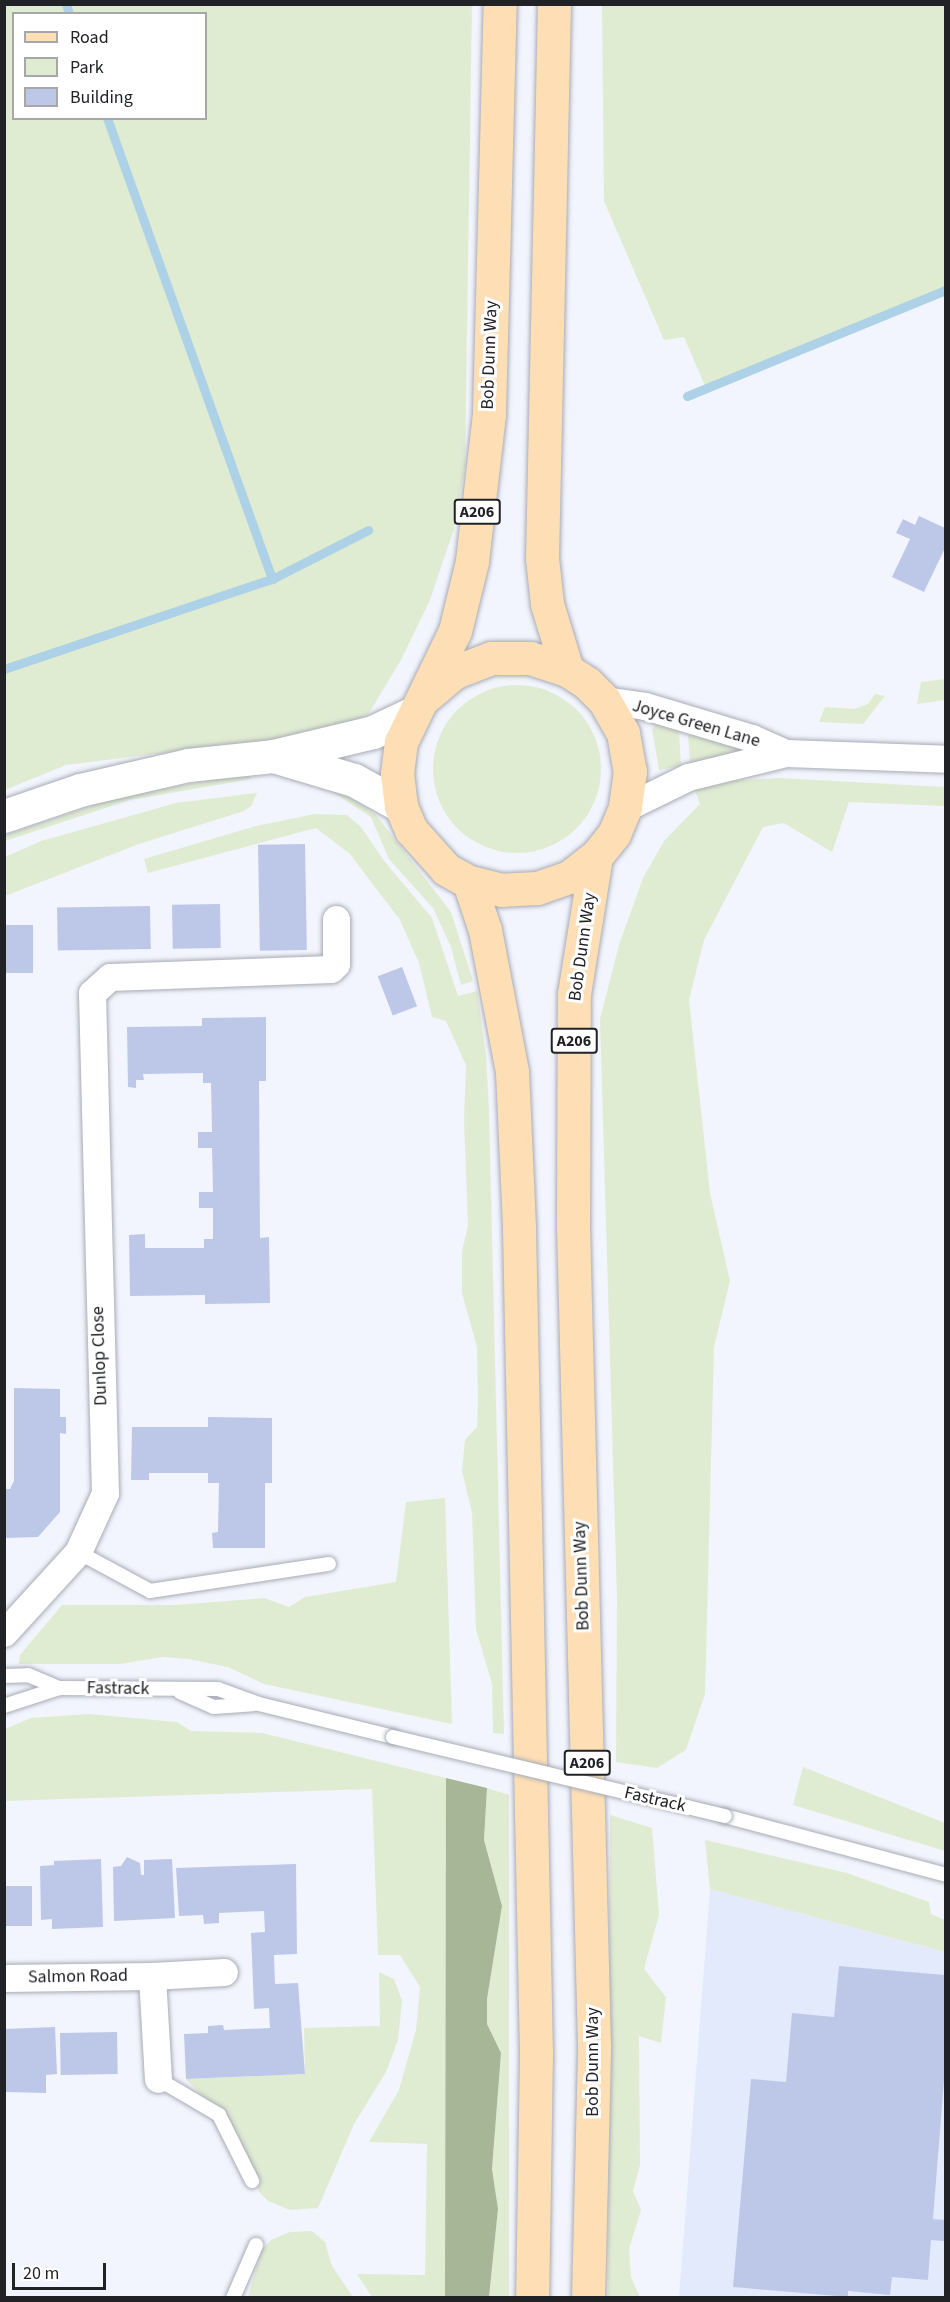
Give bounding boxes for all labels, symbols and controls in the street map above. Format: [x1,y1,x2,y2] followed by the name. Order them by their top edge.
[12,12,207,120] legend
[70,25,109,50] text: Road
[70,55,104,80] text: Park
[70,85,133,110] text: Building
[477,300,503,410] street label: Bob Dunn Way
[453,499,501,525] road number: A206
[630,695,762,753] street label: Joyce Green Lane
[565,891,601,1003] street label: Bob Dunn Way
[550,1028,598,1054] road number: A206
[87,1306,113,1406] street label: Dunlop Close
[569,1521,595,1631] street label: Bob Dunn Way
[86,1678,150,1700] street label: Fastrack
[563,1750,611,1776] road number: A206
[622,1782,688,1818] street label: Fastrack
[28,1965,128,1989] street label: Salmon Road
[582,2007,604,2117] street label: Bob Dunn Way
[15,2251,110,2289] scale bar
[23,2261,59,2286] text: 20 m

